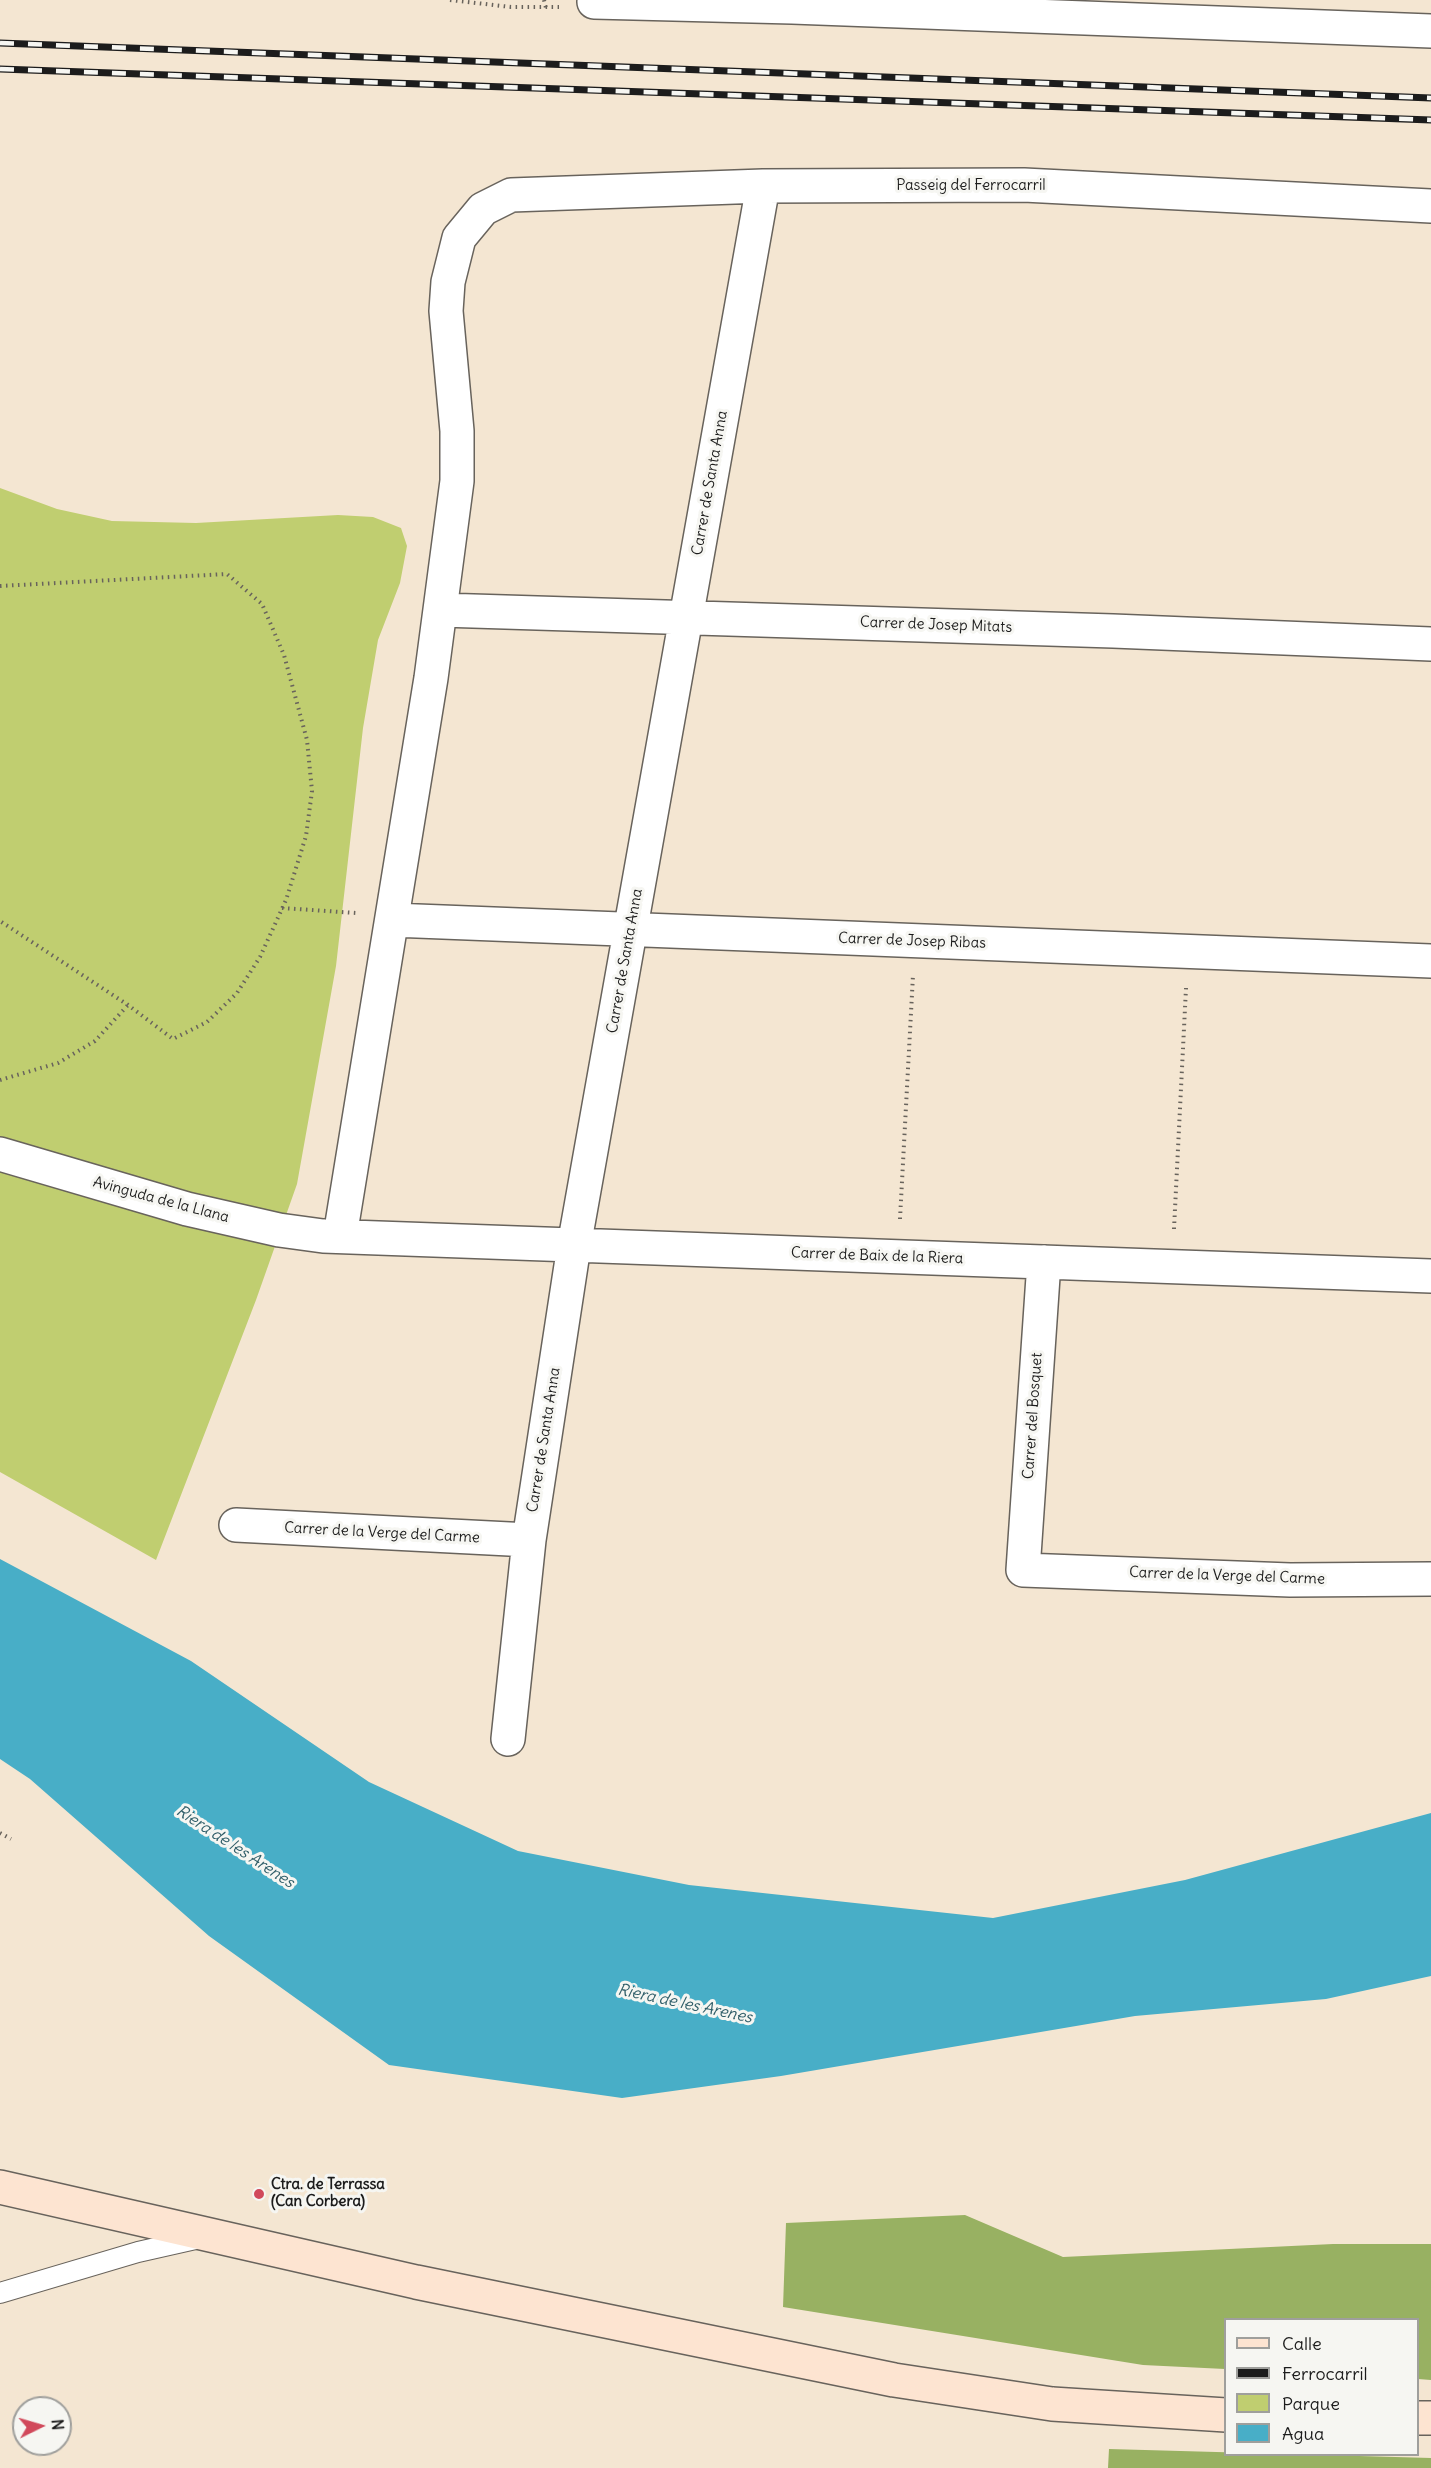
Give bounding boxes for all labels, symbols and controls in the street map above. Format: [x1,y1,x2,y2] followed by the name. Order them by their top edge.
[896,177,1046,195] street label: Passeig del Ferrocarril
[688,409,732,557] street label: Carrer de Santa Anna
[860,613,1012,637] street label: Carrer de Josep Mitats
[603,887,647,1035] street label: Carrer de Santa Anna
[838,929,986,953] street label: Carrer de Josep Ribas
[91,1173,231,1227] street label: Avinguda de la Llana
[791,1244,963,1268] street label: Carrer de Baix de la Riera
[1020,1352,1046,1480] street label: Carrer del Bosquet
[524,1366,564,1514] street label: Carrer de Santa Anna
[284,1519,480,1547] street label: Carrer de la Verge del Carme
[1129,1564,1325,1588] street label: Carrer de la Verge del Carme
[172,1802,298,1892] water label: Riera de les Arenes
[616,1980,754,2028] water label: Riera de les Arenes
[271,2176,385,2211] place label: Ctra. de Terrassa (Can Corbera)
[252,2187,266,2201] marker: Ctra. de Terrassa (Can Corbera)
[1224,2318,1419,2456] legend
[1282,2332,1322,2355] text: Calle
[1282,2362,1368,2385] text: Ferrocarril
[1282,2392,1340,2415] text: Parque
[12,2396,72,2456] north arrow
[47,2418,68,2431] text: N
[1282,2422,1324,2445] text: Agua

